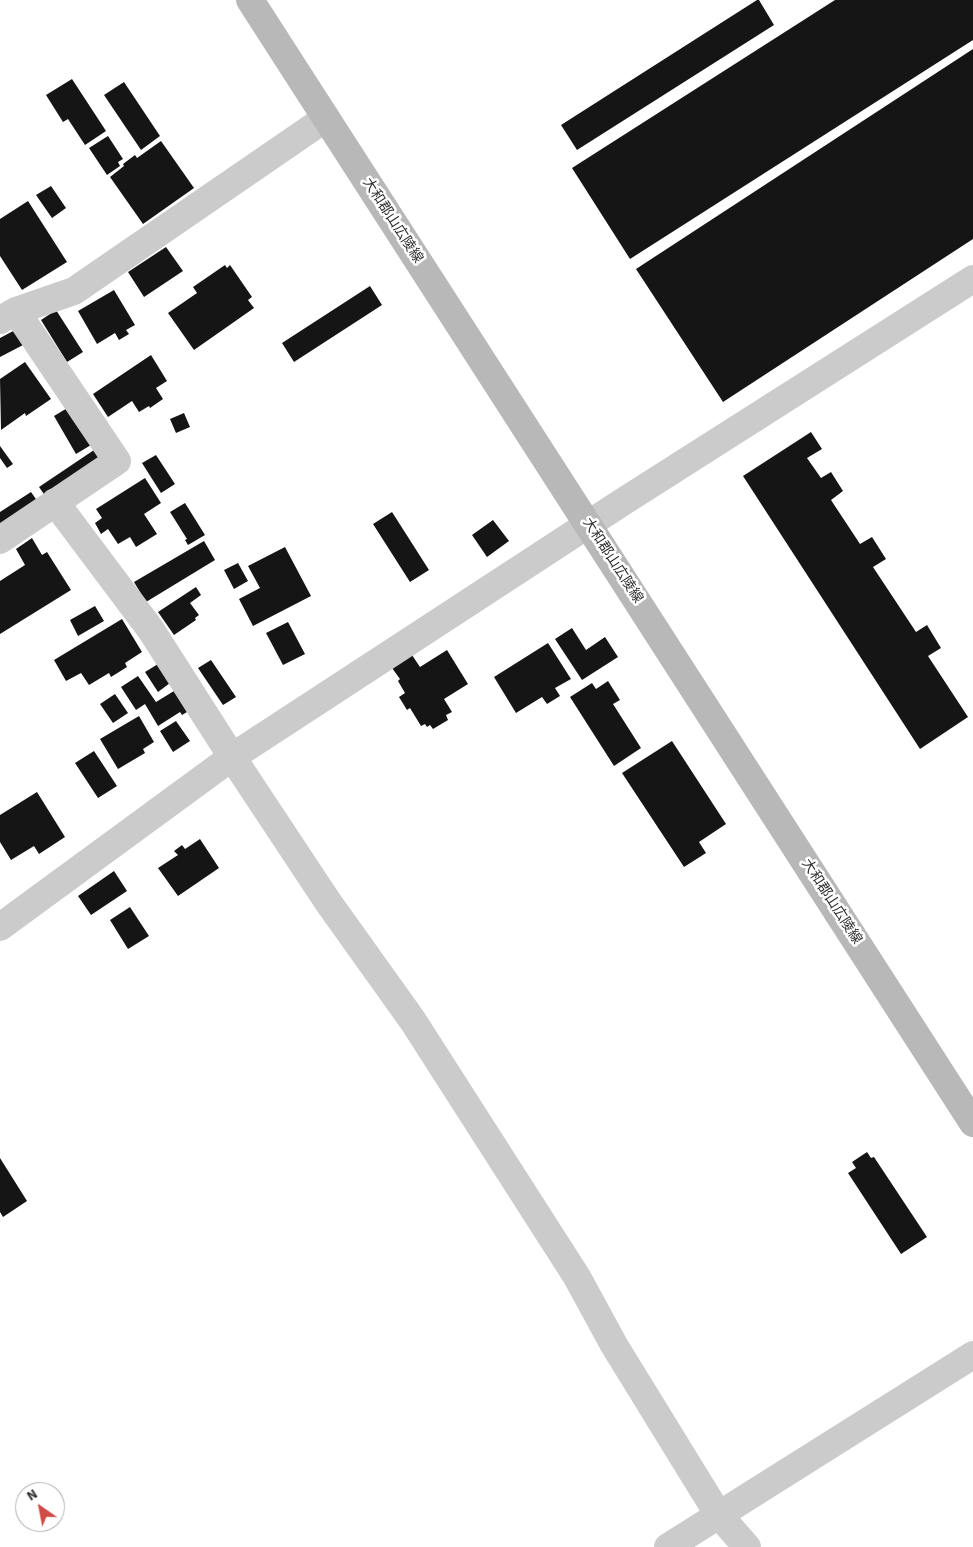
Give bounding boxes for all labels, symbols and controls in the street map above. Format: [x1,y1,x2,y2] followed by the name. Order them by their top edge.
[358,175,426,267] street label: 大和郡山広陵線
[578,515,646,607] street label: 大和郡山広陵線
[797,856,865,948] street label: 大和郡山広陵線
[15,1482,65,1532] north arrow
[23,1484,42,1506] text: N

